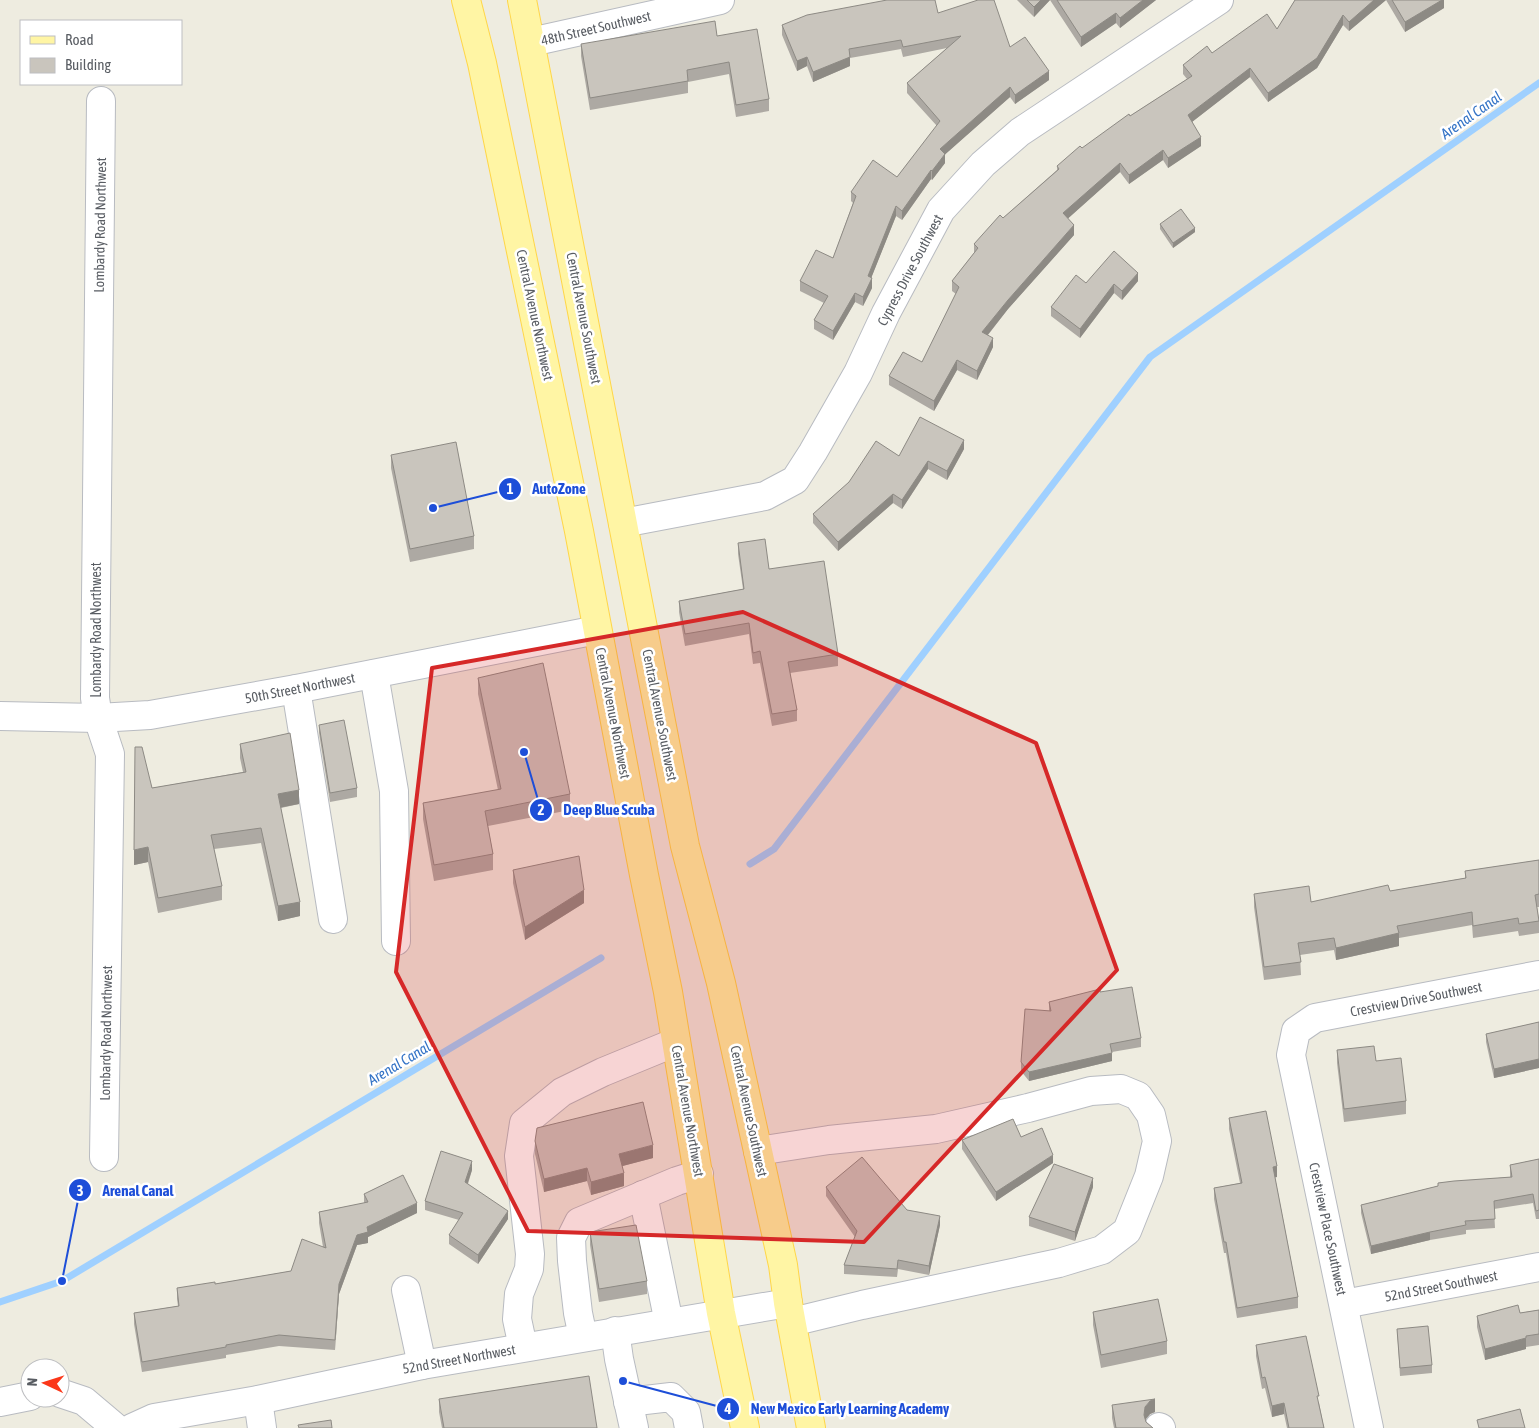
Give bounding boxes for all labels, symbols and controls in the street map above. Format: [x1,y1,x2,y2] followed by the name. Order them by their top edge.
[540,8,652,48] street label: 48th Street Southwest
[20,20,182,85] legend
[65,31,94,48] text: Road
[65,56,111,73] text: Building
[1436,88,1505,143] water label: Arenal Canal
[91,157,109,293] street label: Lombardy Road Northwest
[874,212,946,328] street label: Cypress Drive Southwest
[513,248,557,382] street label: Central Avenue Northwest
[563,251,605,385] street label: Central Avenue Southwest
[498,474,596,504] callout: AutoZone
[506,480,514,497] text: 1
[531,480,586,497] text: AutoZone
[88,562,104,698] street label: Lombardy Road Northwest
[592,646,634,780] street label: Central Avenue Northwest
[639,648,681,782] street label: Central Avenue Southwest
[244,669,356,707] street label: 50th Street Northwest
[528,795,665,825] callout: Deep Blue Scuba
[537,801,545,818] text: 2
[563,801,655,818] text: Deep Blue Scuba
[97,965,115,1101] street label: Lombardy Road Northwest
[1349,978,1483,1020] street label: Crestview Drive Southwest
[364,1038,434,1089] water label: Arenal Canal
[669,1044,707,1178] street label: Central Avenue Northwest
[727,1044,771,1178] street label: Central Avenue Southwest
[1306,1161,1350,1297] street label: Crestview Place Southwest
[67,1175,183,1205] callout: Arenal Canal
[76,1182,84,1199] text: 3
[102,1182,174,1199] text: Arenal Canal
[1383,1267,1499,1305] street label: 52nd Street Southwest
[401,1341,517,1377] street label: 52nd Street Northwest
[20,1358,70,1408] north arrow
[24,1377,40,1387] text: N
[715,1394,959,1424] callout: New Mexico Early Learning Academy
[723,1400,732,1417] text: 4
[751,1400,950,1417] text: New Mexico Early Learning Academy

